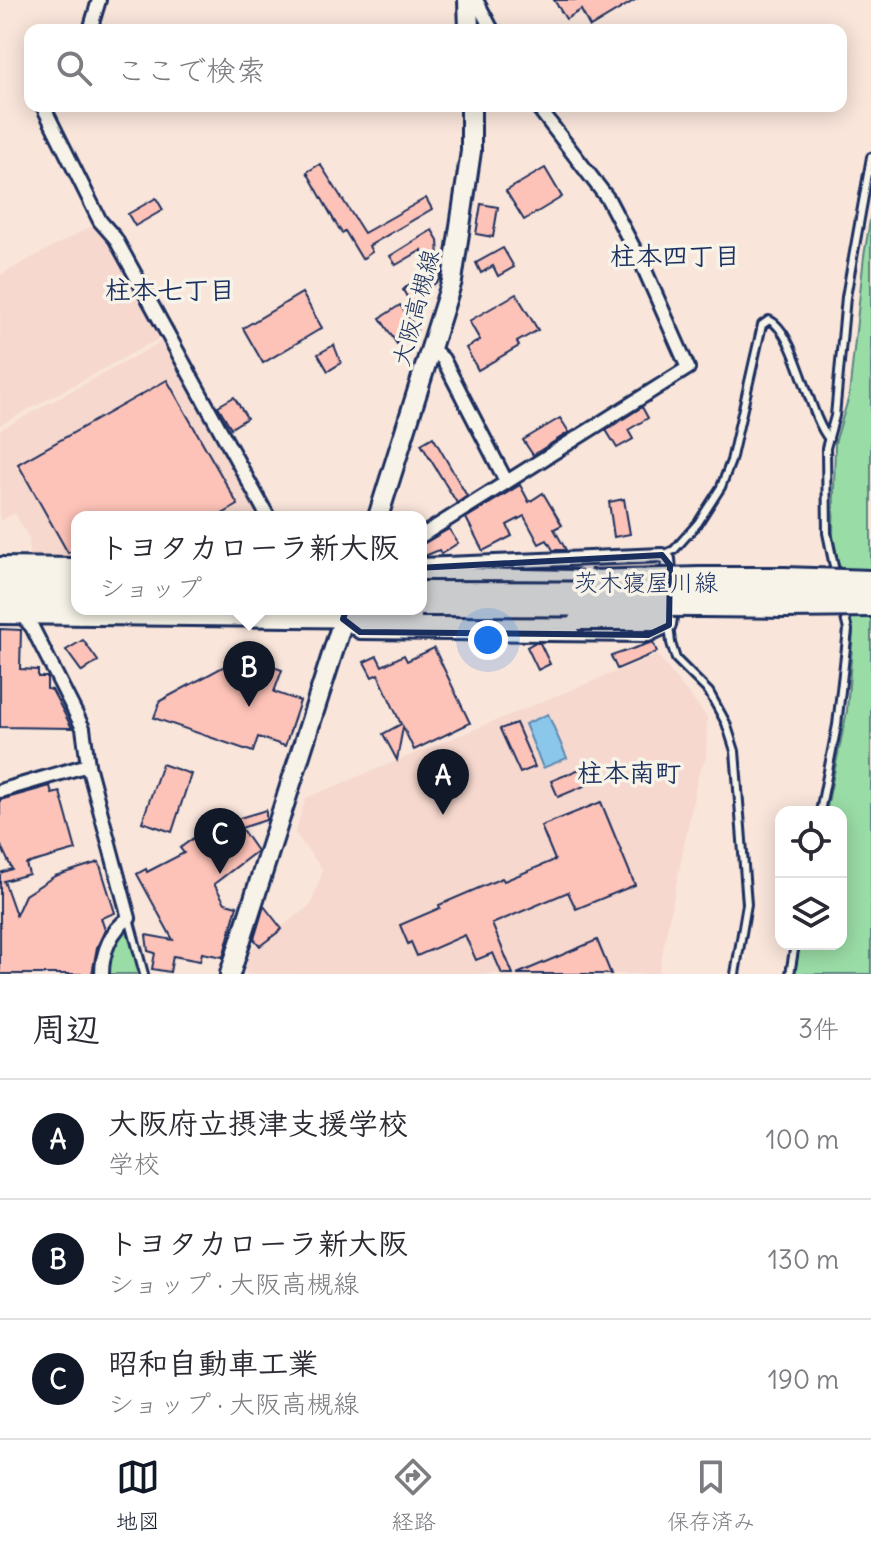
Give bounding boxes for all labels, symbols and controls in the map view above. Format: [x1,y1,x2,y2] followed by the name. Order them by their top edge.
[24,24,847,112] search box
[52,46,96,90] icon: search
[116,51,266,89] text: ここで検索
[610,239,740,272] district label: 柱本四丁目
[385,246,445,370] street label: 大阪高槻線
[105,273,235,306] district label: 柱本七丁目
[71,511,427,615] popup
[99,528,399,566] text: トヨタカローラ新大阪
[574,567,718,597] street label: 茨木寝屋川線
[99,571,202,604] text: ショップ
[468,620,508,660] your location
[223,641,275,707] pin: B
[417,749,469,815] pin: A
[577,756,681,789] district label: 柱本南町
[775,806,847,950] map controls
[775,806,847,878] button: locate
[194,808,246,874] pin: C
[775,878,847,950] button: layers
[32,1007,100,1050] text: 周辺
[798,1012,839,1045] text: 3件
[108,1104,408,1142] text: 大阪府立摂津支援学校
[50,1123,66,1156] text: A
[765,1123,839,1156] text: 100 m
[108,1147,160,1180] text: 学校
[108,1224,408,1262] text: トヨタカローラ新大阪
[49,1243,67,1276] text: B
[768,1243,839,1276] text: 130 m
[108,1267,359,1300] text: ショップ · 大阪高槻線
[108,1344,318,1382] text: 昭和自動車工業
[49,1363,67,1396] text: C
[768,1363,839,1396] text: 190 m
[108,1387,359,1420] text: ショップ · 大阪高槻線
[116,1455,160,1535] tab: 地図
[391,1455,435,1535] tab: 経路
[667,1455,755,1535] tab: 保存済み

